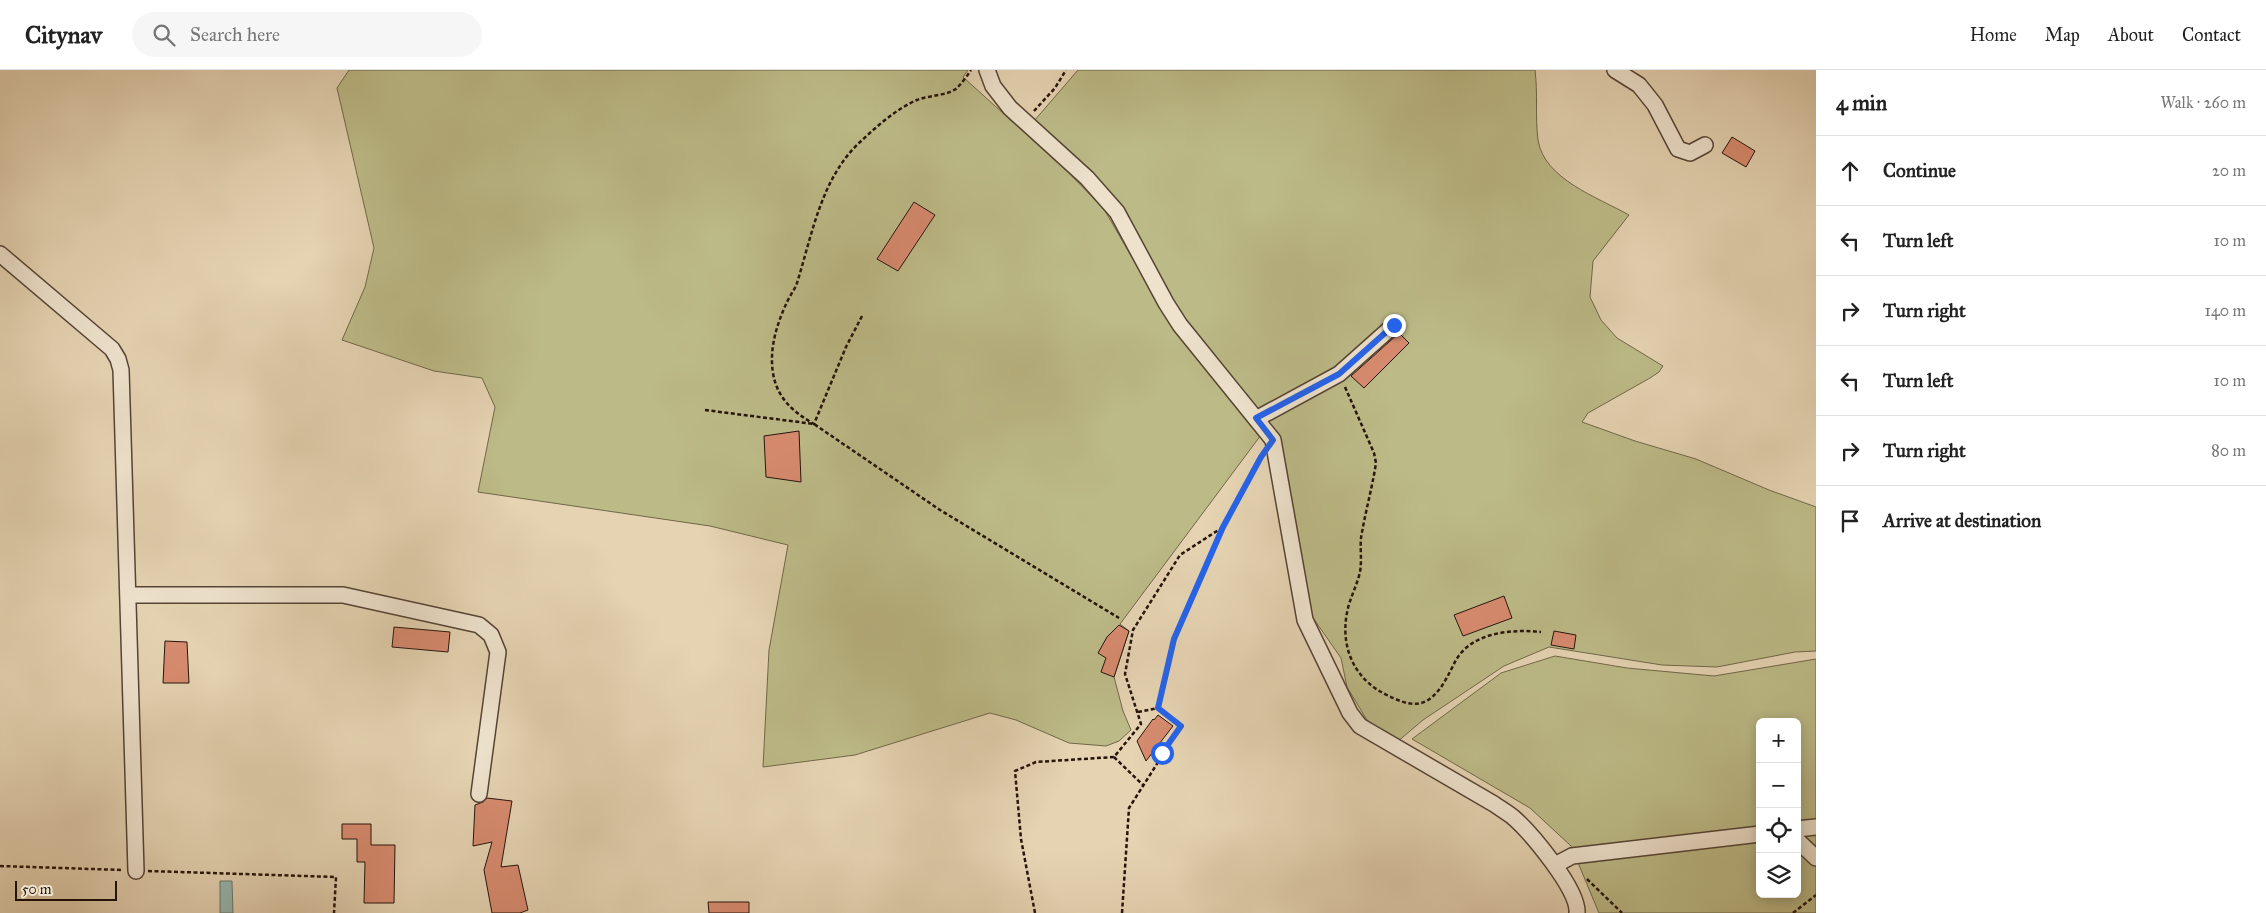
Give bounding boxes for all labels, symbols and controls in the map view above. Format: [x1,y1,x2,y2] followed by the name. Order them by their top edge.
[132,12,482,57] search box
[25,20,102,50] text: Citynav
[150,21,178,49] icon: search
[190,23,280,46] text: Search here
[1970,24,2017,46] text: Home
[2045,24,2080,46] text: Map
[2108,24,2154,46] text: About
[2182,24,2241,46] text: Contact
[1836,90,1887,116] text: 4 min
[2160,93,2246,112] text: Walk · 260 m
[1836,157,1864,185] icon: ahead
[1883,159,1956,182] text: Continue
[2212,161,2246,180] text: 20 m
[1836,227,1864,255] icon: left
[1883,229,1953,252] text: Turn left
[2214,231,2246,250] text: 10 m
[1836,297,1864,325] icon: right
[1883,299,1966,322] text: Turn right
[2205,301,2246,320] text: 140 m
[1383,314,1406,337] route end
[1836,367,1864,395] icon: left
[1883,369,1953,392] text: Turn left
[2214,371,2246,390] text: 10 m
[1836,437,1864,465] icon: right
[1883,439,1966,462] text: Turn right
[2211,441,2246,460] text: 80 m
[1836,507,1864,535] icon: arrive
[1883,509,2041,532] text: Arrive at destination
[1756,718,1801,898] map controls
[1756,718,1801,763] button: +
[1151,742,1174,765] route start
[1756,763,1801,808] button: −
[1756,808,1801,853] button: locate
[1756,853,1801,898] button: layers
[15,878,118,901] scale bar
[22,881,51,898] text: 50 m

